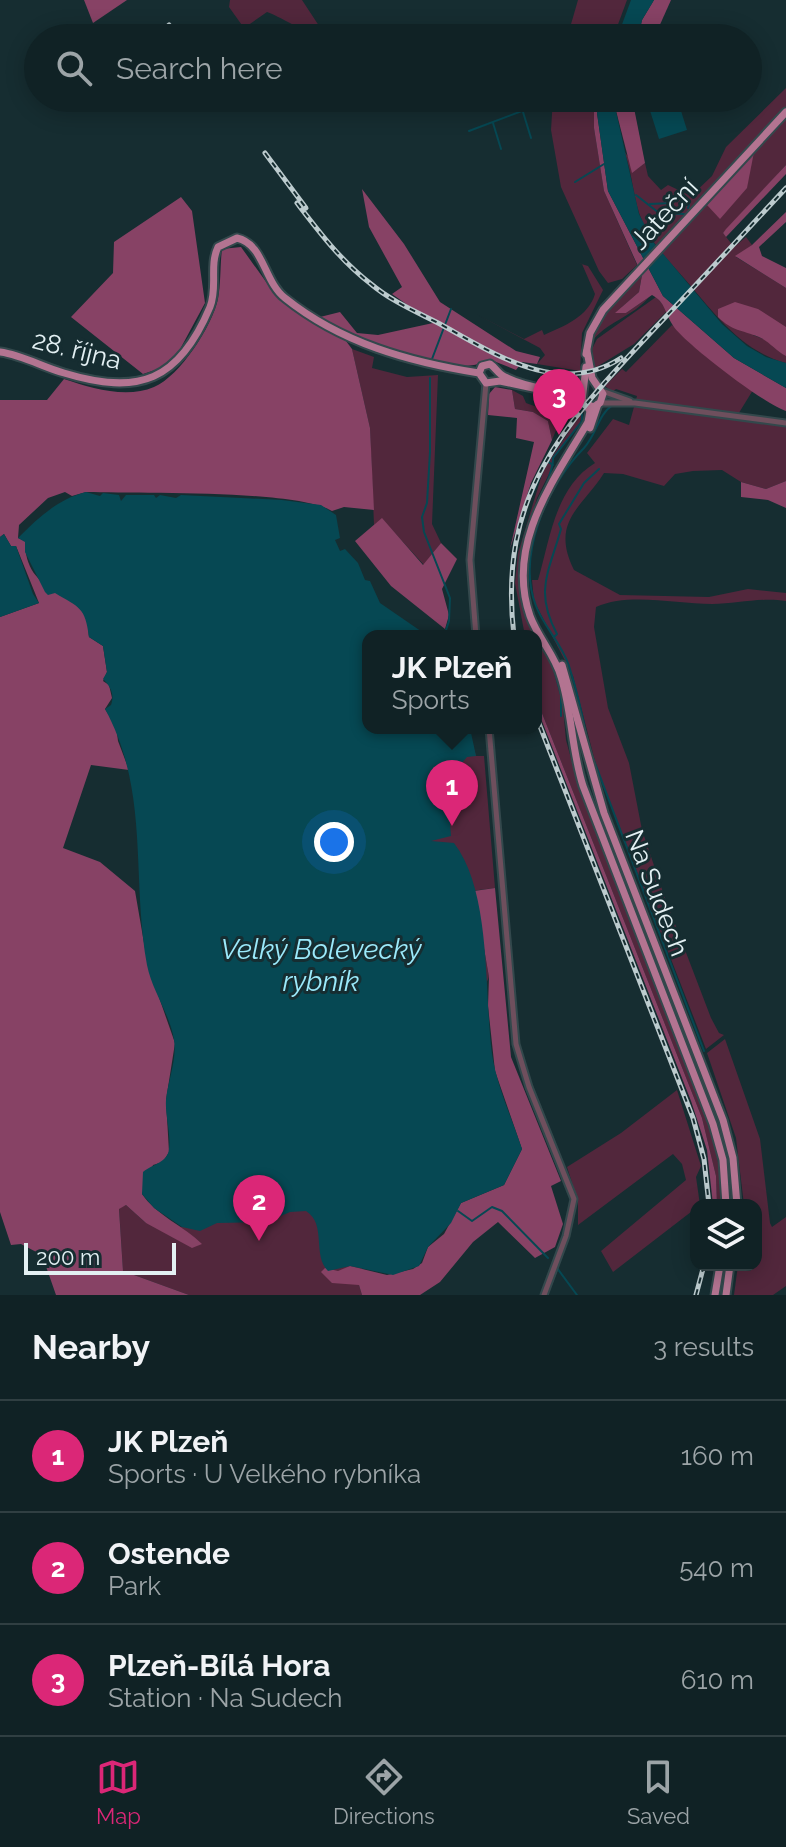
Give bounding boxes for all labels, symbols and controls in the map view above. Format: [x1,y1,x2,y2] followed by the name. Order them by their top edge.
[24,24,762,112] search box
[52,46,96,90] icon: search
[116,51,283,86] text: Search here
[624,172,704,255] street label: Jateční
[29,325,125,375] street label: 28. října
[533,369,585,435] pin: 3
[362,630,542,734] popup
[392,650,512,685] text: JK Plzeň
[392,685,469,715] text: Sports
[426,760,478,826] pin: 1
[314,822,354,862] your location
[619,826,695,960] street label: Na Sudech
[220,933,423,998] water label: Velký Bolevecký rybník
[233,1175,285,1241] pin: 2
[690,1199,762,1271] map controls
[690,1199,762,1271] button: layers
[24,1239,176,1275] scale bar
[36,1244,100,1270] text: 200 m
[32,1327,150,1367] text: Nearby
[653,1332,754,1362] text: 3 results
[108,1424,228,1459] text: JK Plzeň
[52,1441,64,1471] text: 1
[681,1441,754,1471] text: 160 m
[108,1459,421,1489] text: Sports · U Velkého rybníka
[108,1536,230,1571] text: Ostende
[51,1553,65,1583] text: 2
[679,1553,754,1583] text: 540 m
[108,1571,161,1601] text: Park
[108,1648,330,1683] text: Plzeň-Bílá Hora
[51,1665,65,1695] text: 3
[681,1665,754,1695] text: 610 m
[108,1683,342,1713] text: Station · Na Sudech
[96,1755,141,1829] tab: Map
[333,1755,435,1829] tab: Directions
[627,1755,690,1829] tab: Saved

